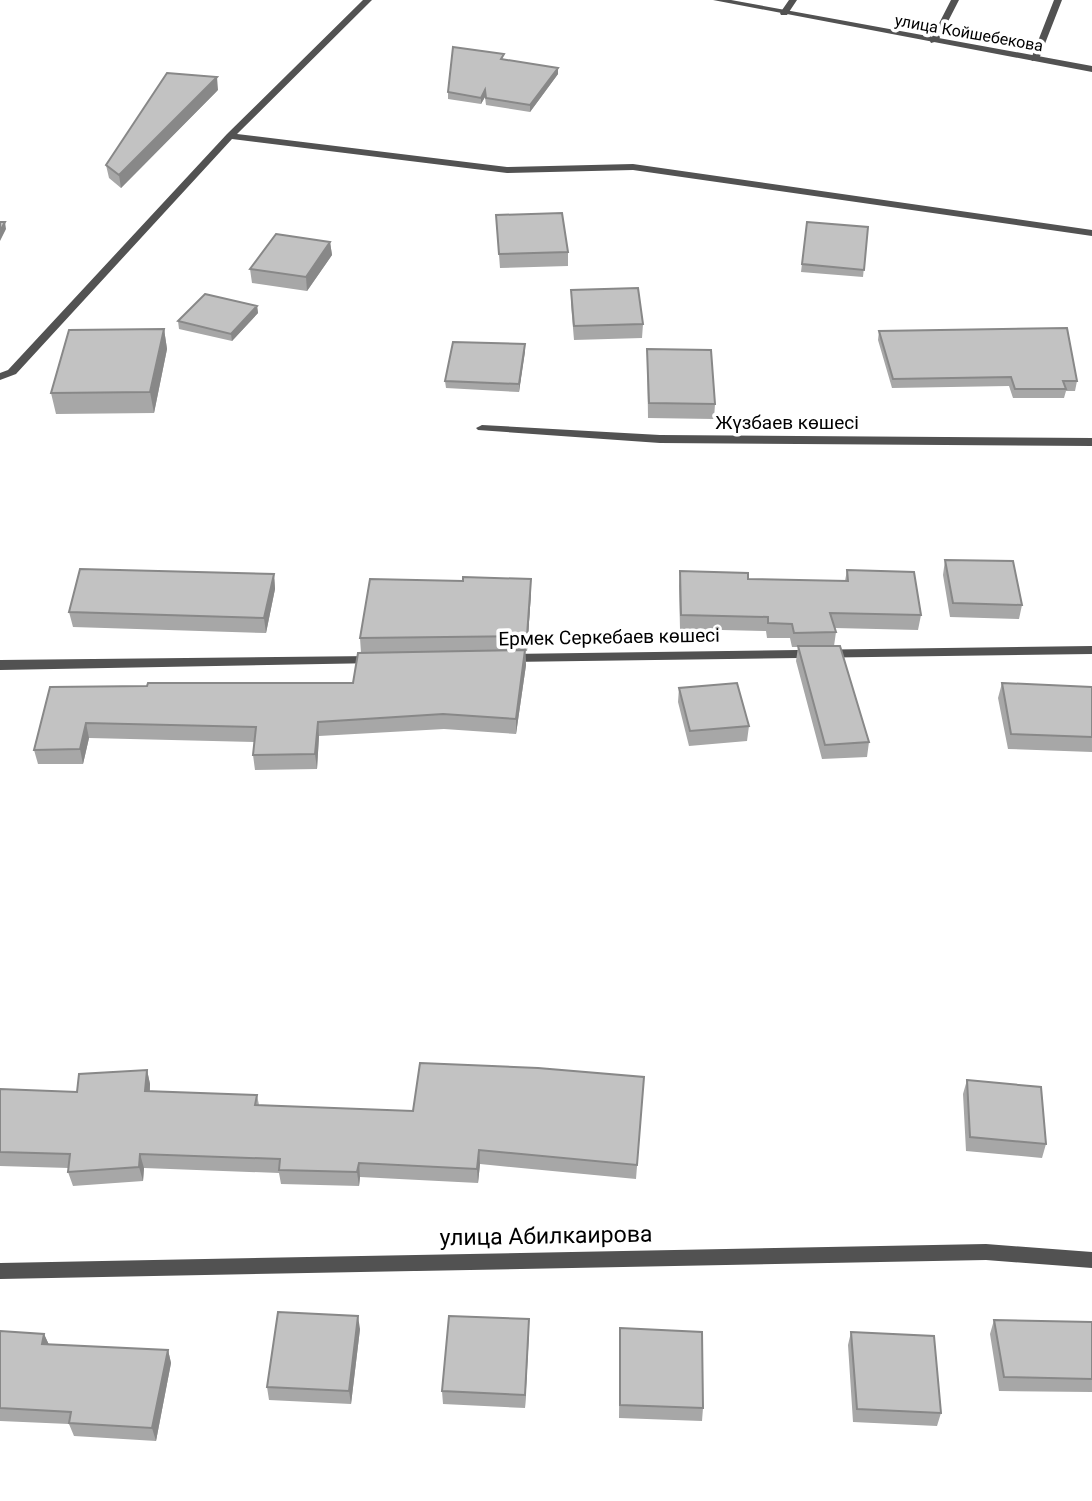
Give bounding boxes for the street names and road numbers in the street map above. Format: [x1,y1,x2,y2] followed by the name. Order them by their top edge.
[893,11,1045,55] street label: улица Койшебекова
[715,411,859,434] street label: Жүзбаев көшесі
[498,624,720,650] street label: Ермек Серкебаев көшесі
[439,1221,653,1251] street label: улица Абилкаирова

